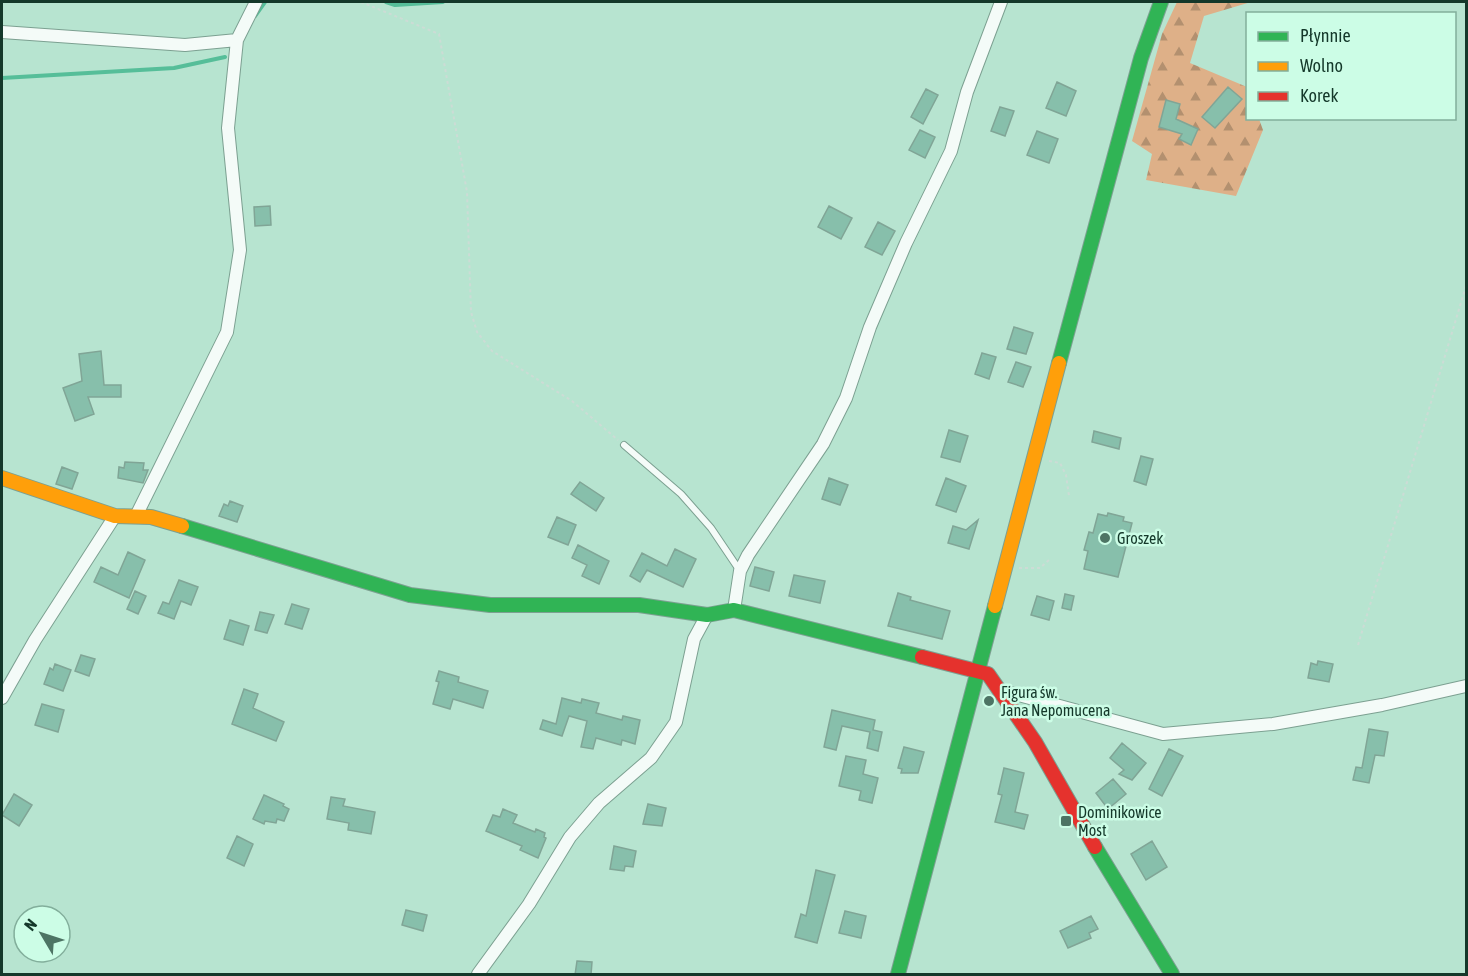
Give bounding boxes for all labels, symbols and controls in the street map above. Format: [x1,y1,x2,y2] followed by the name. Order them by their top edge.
[1246,12,1456,120] legend
[1300,25,1351,46] text: Płynnie
[1300,55,1343,76] text: Wolno
[1300,85,1338,106] text: Korek
[1117,529,1163,547] place label: Groszek
[1098,531,1112,545] marker: Groszek
[1001,683,1110,720] place label: Figura św. Jana Nepomucena
[982,694,996,708] marker: Figura św. Jana Nepomucena
[1078,803,1162,839] place label: Dominikowice Most
[1059,814,1073,828] marker: Dominikowice Most
[12,904,72,964] north arrow
[20,915,40,934] text: N

